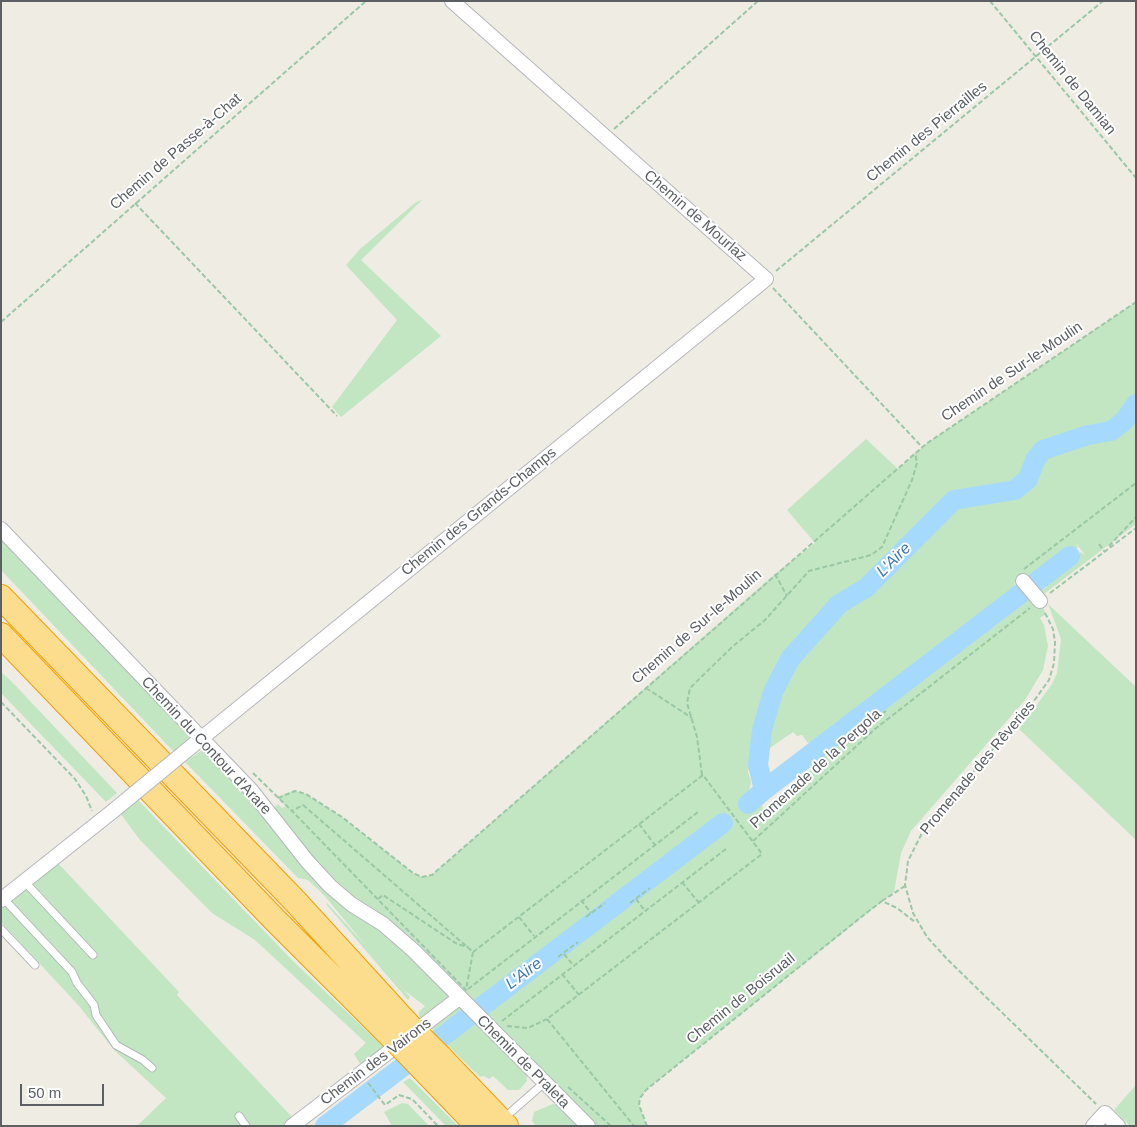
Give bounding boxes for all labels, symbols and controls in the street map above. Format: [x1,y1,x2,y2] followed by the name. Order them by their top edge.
[1025,27,1119,139] street label: Chemin de Damian
[863,78,991,186] street label: Chemin des Pierrailles
[107,90,245,214] street label: Chemin de Passe-à-Chat
[640,167,750,265] street label: Chemin de Mourlaz
[938,318,1086,426] street label: Chemin de Sur-le-Moulin
[398,444,560,580] street label: Chemin des Grands-Champs
[873,539,915,581] water label: L'Aire
[628,566,766,688] street label: Chemin de Sur-le-Moulin
[137,673,275,819] street label: Chemin du Contour d'Arare
[917,697,1039,839] street label: Promenade des Rêveries
[747,705,885,833] street label: Promenade de la Pergola
[683,950,799,1048] street label: Chemin de Boisruail
[502,954,546,994] water label: L'Aire
[473,1012,573,1112] street label: Chemin de Praleta
[317,1015,435,1109] street label: Chemin des Vairons
[22,1074,106,1106] scale bar
[28,1084,61,1101] text: 50 m

